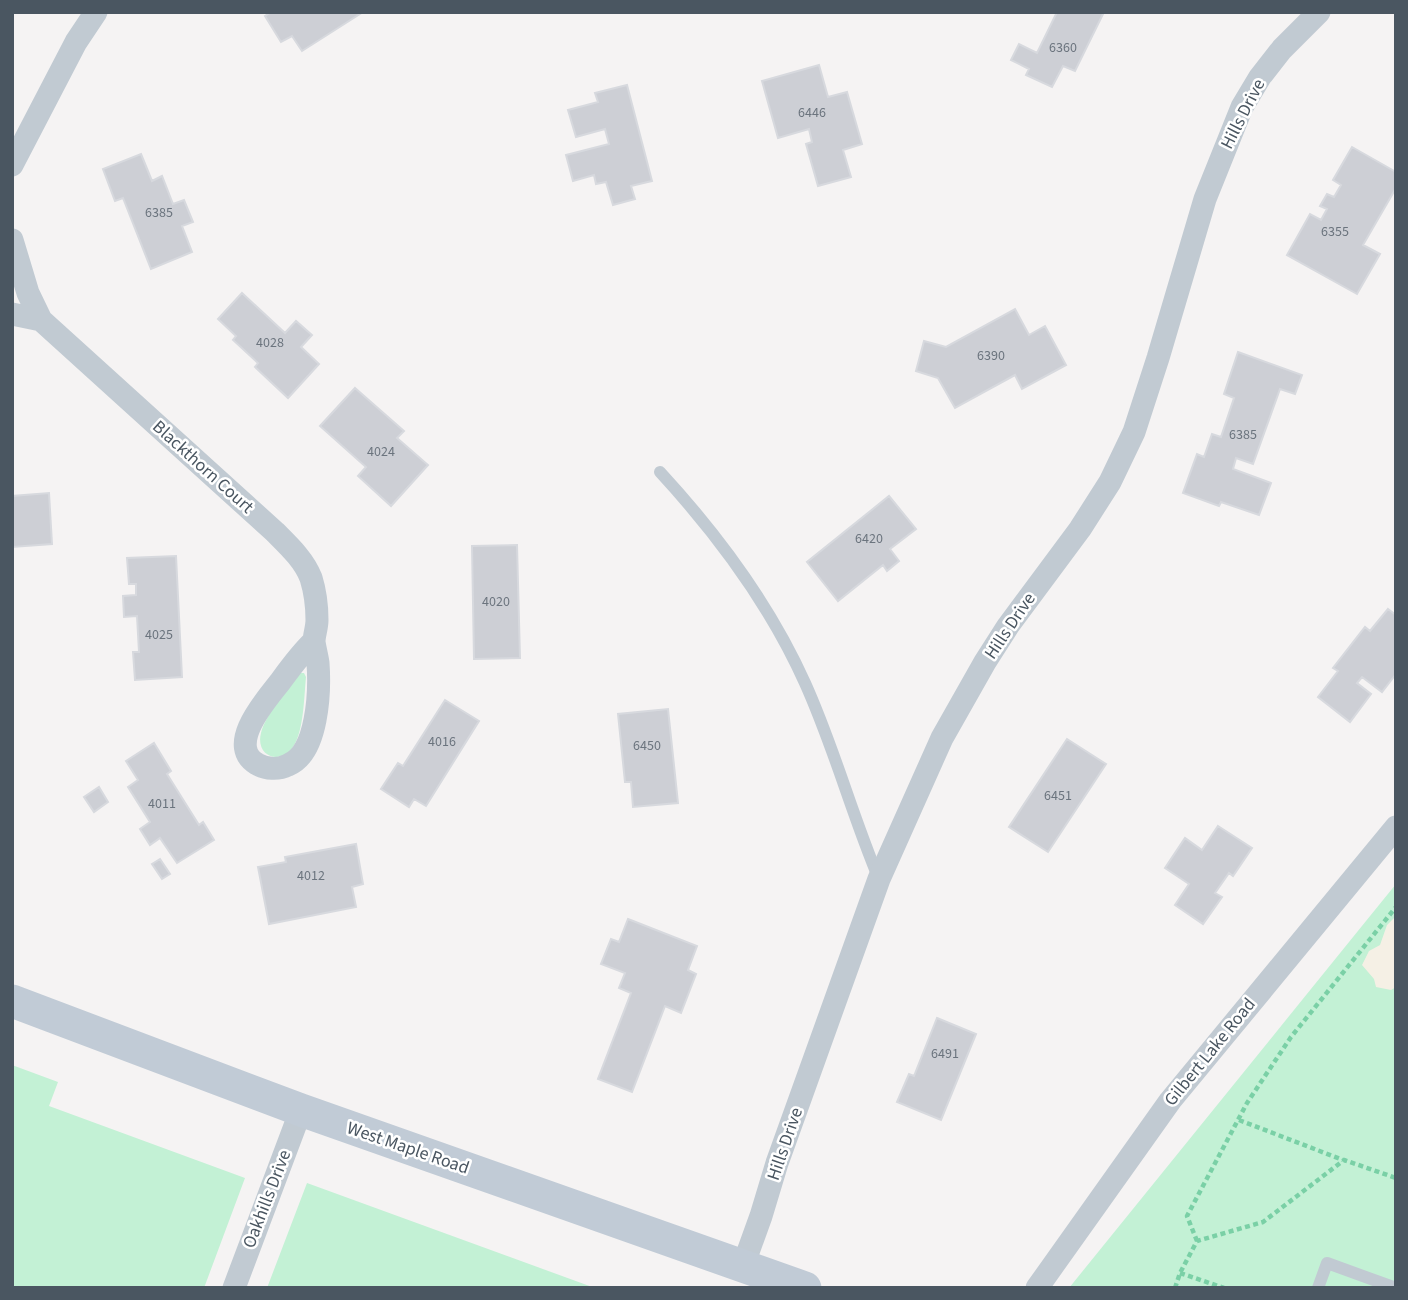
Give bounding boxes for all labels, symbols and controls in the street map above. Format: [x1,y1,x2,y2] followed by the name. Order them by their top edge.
[1049,38,1077,58] house number: 6360
[1215,75,1271,153] street label: Hills Drive
[798,103,826,123] house number: 6446
[145,203,173,223] house number: 6385
[1321,222,1349,242] house number: 6355
[256,333,284,353] house number: 4028
[977,346,1005,366] house number: 6390
[147,415,259,519] street label: Blackthorn Court
[1229,425,1257,445] house number: 6385
[367,442,395,462] house number: 4024
[855,529,883,549] house number: 6420
[979,588,1042,664] street label: Hills Drive
[482,592,510,612] house number: 4020
[145,625,173,645] house number: 4025
[428,732,456,752] house number: 4016
[633,736,661,756] house number: 6450
[1044,786,1072,806] house number: 6451
[148,794,176,814] house number: 4011
[297,866,325,886] house number: 4012
[1159,993,1261,1111] street label: Gilbert Lake Road
[931,1044,959,1064] house number: 6491
[761,1104,809,1184] street label: Hills Drive
[343,1115,473,1181] street label: West Maple Road
[237,1146,297,1252] street label: Oakhills Drive

